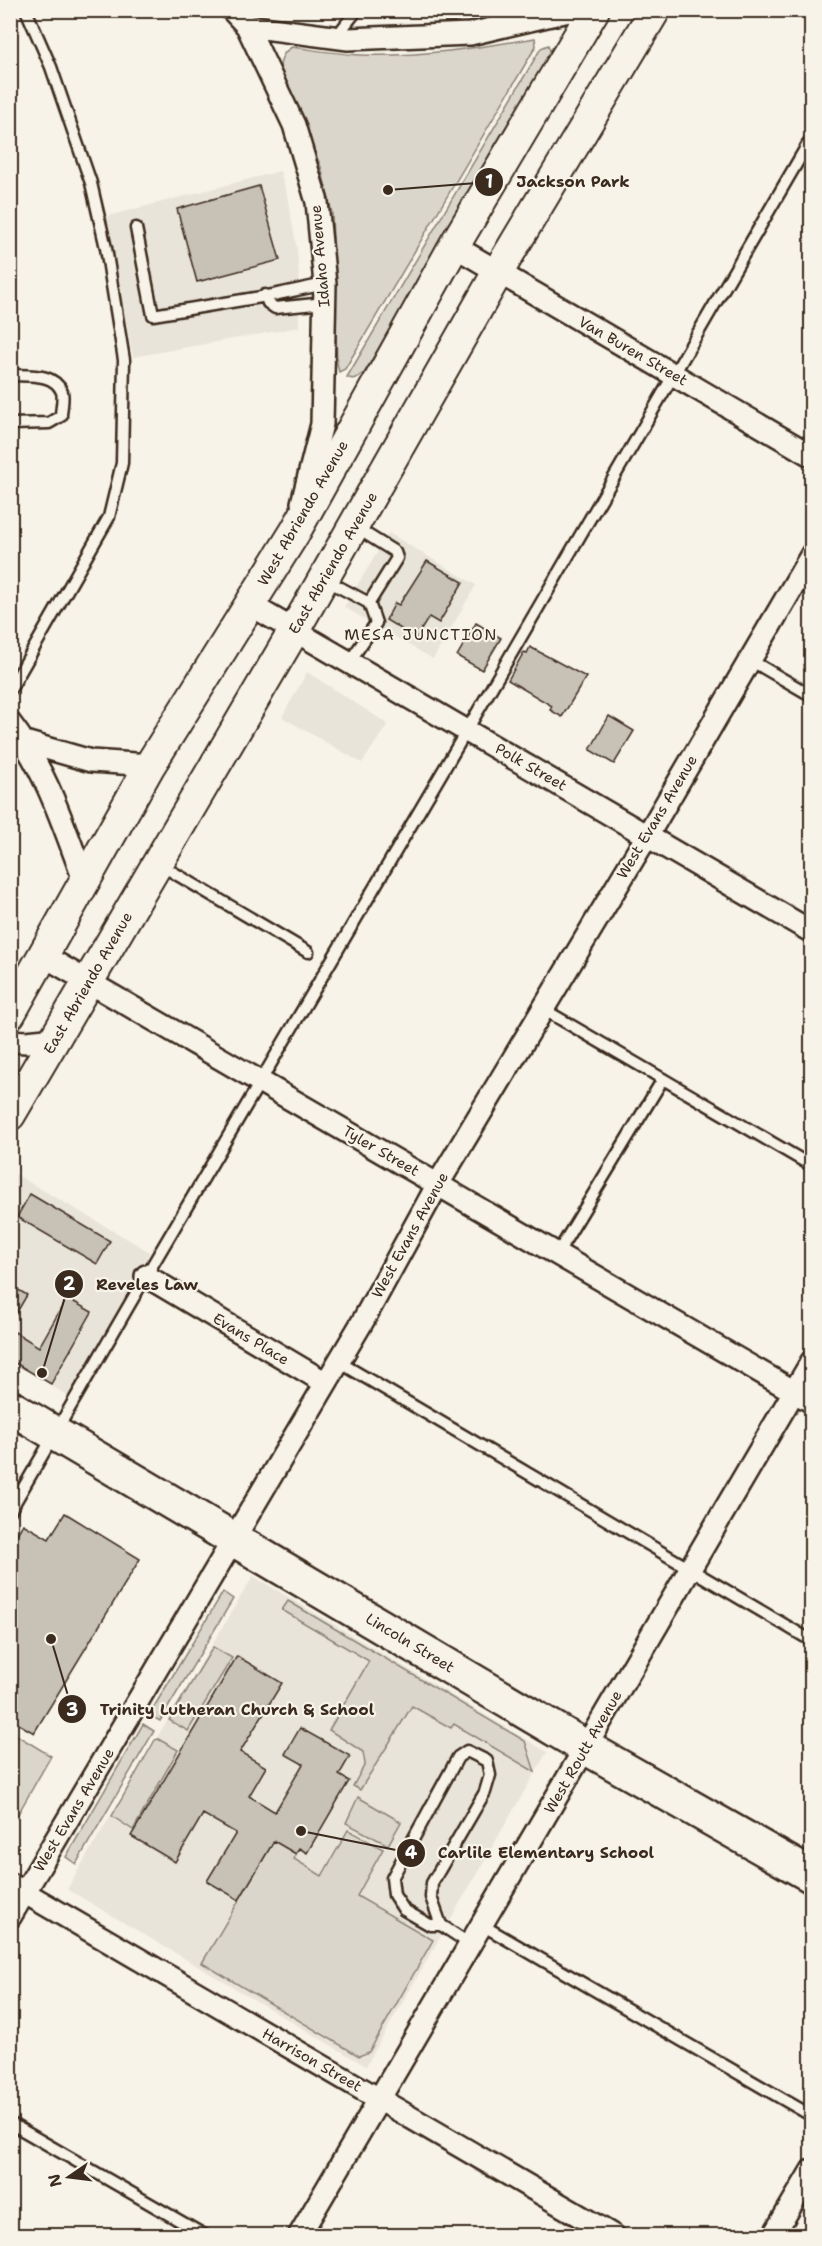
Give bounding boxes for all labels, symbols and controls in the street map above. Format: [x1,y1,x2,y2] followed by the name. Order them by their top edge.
[474,165,641,199] callout: Jackson Park
[485,170,493,194] text: 1
[516,171,630,192] text: Jackson Park
[306,204,334,308] street label: Idaho Avenue
[575,312,691,390] street label: Van Buren Street
[253,437,353,589] street label: West Abriendo Avenue
[284,488,382,638] street label: East Abriendo Avenue
[344,624,498,645] district label: MESA JUNCTION
[492,738,570,796] street label: Polk Street
[612,751,702,883] street label: West Evans Avenue
[39,908,137,1058] street label: East Abriendo Avenue
[339,1121,423,1181] street label: Tyler Street
[367,1168,453,1302] street label: West Evans Avenue
[54,1267,210,1301] callout: Reveles Law
[63,1272,76,1296] text: 2
[96,1274,199,1295] text: Reveles Law
[209,1308,293,1370] street label: Evans Place
[362,1609,458,1677] street label: Lincoln Street
[539,1687,627,1817] street label: West Routt Avenue
[57,1692,386,1726] callout: Trinity Lutheran Church & School
[66,1698,78,1722] text: 3
[100,1699,375,1720] text: Trinity Lutheran Church & School
[29,1744,119,1876] street label: West Evans Avenue
[396,1836,666,1870] callout: Carlile Elementary School
[405,1841,418,1865] text: 4
[438,1842,655,1863] text: Carlile Elementary School
[259,2023,365,2097] street label: Harrison Street
[39,2147,99,2207] north arrow
[43,2172,67,2189] text: N

